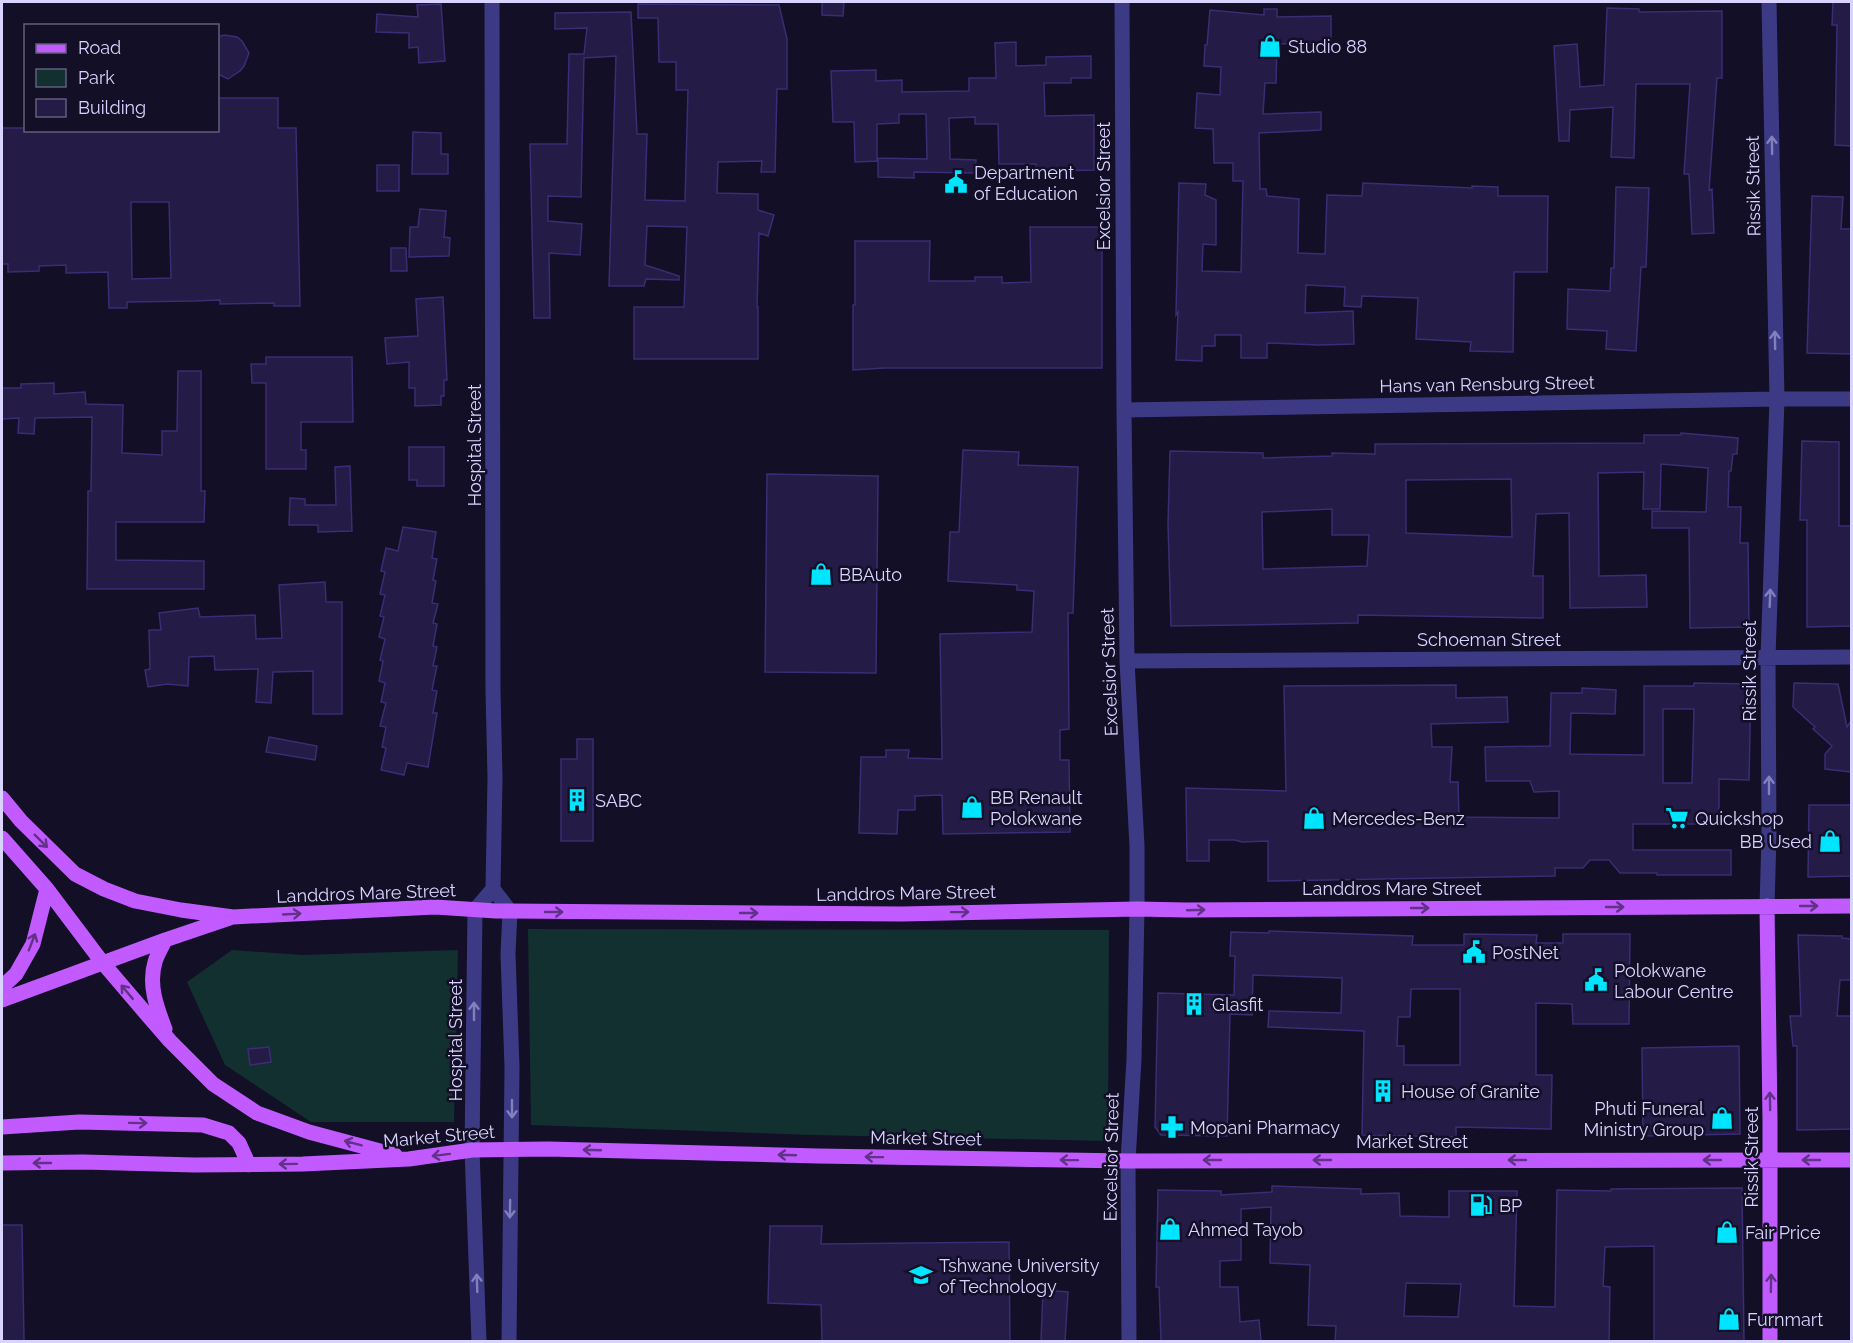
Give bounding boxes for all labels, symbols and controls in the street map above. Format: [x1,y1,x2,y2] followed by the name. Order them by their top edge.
[24,24,219,132] legend
[1257,33,1283,59] shop icon: Studio 88
[1288,36,1367,57] place label: Studio 88
[78,37,121,58] text: Road
[78,67,115,88] text: Park
[78,97,146,118] text: Building
[1093,122,1114,250] street label: Excelsior Street
[1742,135,1764,237] street label: Rissik Street
[1766,136,1777,156] one-way arrow
[974,162,1078,204] place label: Department of Education
[943,169,969,195] public building icon: Department of Education
[1770,331,1781,351] one-way arrow
[1379,372,1595,396] street label: Hans van Rensburg Street
[464,384,485,506] street label: Hospital Street
[808,561,834,587] shop icon: BBAuto
[839,564,902,585] place label: BBAuto
[1764,589,1775,609] one-way arrow
[1096,607,1122,737] street label: Excelsior Street
[1739,621,1760,721] street label: Rissik Street
[1417,629,1561,650] street label: Schoeman Street
[1763,775,1775,795] one-way arrow
[564,787,590,813] building icon: SABC
[990,787,1083,829] place label: BB Renault Polokwane
[595,790,642,811] place label: SABC
[959,794,985,820] shop icon: BB Renault Polokwane
[1301,805,1327,831] shop icon: Mercedes-Benz
[1664,805,1690,831] supermarket icon: Quickshop
[1332,808,1465,829] place label: Mercedes-Benz
[1695,808,1784,829] place label: Quickshop
[1817,828,1843,854] shop icon: BB Used
[1740,831,1812,852] place label: BB Used
[34,833,48,848] one-way arrow
[1302,878,1482,899] street label: Landdros Mare Street
[276,879,456,907] street label: Landdros Mare Street
[816,881,996,905] street label: Landdros Mare Street
[1799,900,1819,912] one-way arrow
[1604,901,1624,913] one-way arrow
[1409,902,1429,914] one-way arrow
[1185,904,1205,916] one-way arrow
[544,906,564,917] one-way arrow
[950,906,970,918] one-way arrow
[739,907,759,919] one-way arrow
[281,908,301,919] one-way arrow
[27,934,38,952] one-way arrow
[1461,939,1487,965] public building icon: PostNet
[1492,942,1559,963] place label: PostNet
[1614,960,1734,1002] place label: Polokwane Labour Centre
[1583,967,1609,993] public building icon: Polokwane Labour Centre
[445,979,466,1101] street label: Hospital Street
[121,984,134,1000] one-way arrow
[1181,991,1207,1017] building icon: Glasfit
[1212,994,1263,1015] place label: Glasfit
[469,1001,480,1021] one-way arrow
[1370,1078,1396,1104] building icon: House of Granite
[1401,1081,1540,1102] place label: House of Granite
[1764,1092,1776,1112] one-way arrow
[1099,1093,1123,1221] street label: Excelsior Street
[506,1098,517,1118] one-way arrow
[1584,1098,1704,1140] place label: Phuti Funeral Ministry Group
[1709,1105,1735,1131] shop icon: Phuti Funeral Ministry Group
[1741,1107,1762,1207] street label: Rissik Street
[1159,1114,1185,1140] pharmacy icon: Mopani Pharmacy
[127,1117,147,1129] one-way arrow
[1190,1117,1340,1138] place label: Mopani Pharmacy
[382,1121,496,1151] street label: Market Street
[870,1127,982,1149] street label: Market Street
[1356,1131,1468,1152] street label: Market Street
[344,1137,363,1148] one-way arrow
[583,1144,603,1156] one-way arrow
[778,1149,798,1161] one-way arrow
[431,1150,451,1161] one-way arrow
[865,1151,885,1163] one-way arrow
[1060,1154,1080,1166] one-way arrow
[1202,1154,1222,1166] one-way arrow
[1312,1154,1332,1166] one-way arrow
[1507,1154,1527,1166] one-way arrow
[1702,1154,1722,1166] one-way arrow
[1801,1154,1821,1165] one-way arrow
[33,1157,53,1169] one-way arrow
[278,1158,298,1170] one-way arrow
[1468,1192,1494,1218] fuel station icon: BP
[1499,1195,1522,1216] place label: BP
[504,1198,516,1218] one-way arrow
[1157,1216,1183,1242] shop icon: Ahmed Tayob
[1188,1219,1303,1240] place label: Ahmed Tayob
[1714,1219,1740,1245] shop icon: Fair Price
[1745,1222,1821,1243] place label: Fair Price
[939,1255,1100,1297] place label: Tshwane University of Technology
[908,1262,934,1288] school or university icon: Tshwane University of Technology
[471,1274,482,1294] one-way arrow
[1765,1274,1776,1294] one-way arrow
[1716,1306,1742,1332] shop icon: Furnmart
[1747,1309,1823,1330] place label: Furnmart

